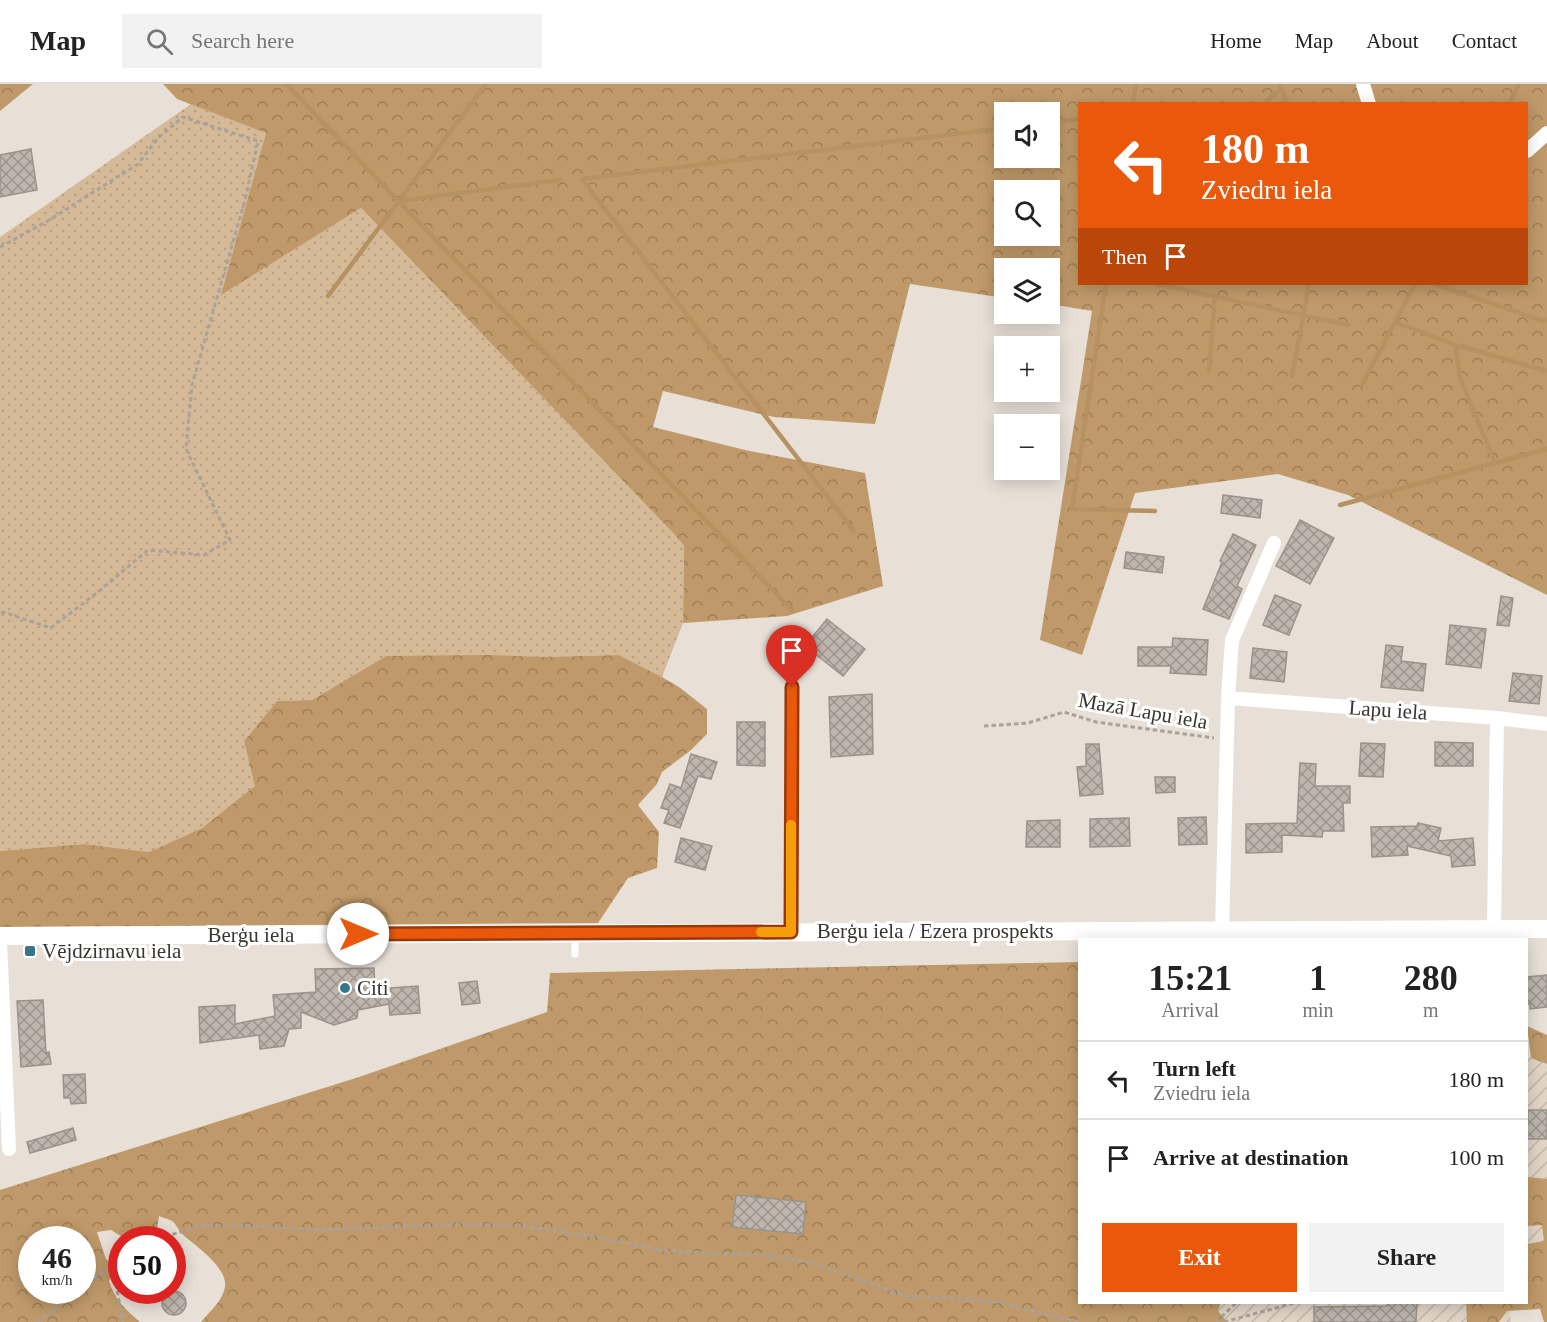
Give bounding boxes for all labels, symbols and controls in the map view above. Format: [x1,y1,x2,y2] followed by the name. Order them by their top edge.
[122,14,542,68] search box
[30,25,86,56] text: Map
[143,25,176,58] icon: search
[191,28,294,53] text: Search here
[1210,29,1262,53] text: Home
[1295,29,1333,53] text: Map
[1366,29,1419,53] text: About
[1452,29,1517,53] text: Contact
[994,102,1060,480] map controls
[994,102,1060,168] button: sound
[1102,126,1180,204] icon: left
[1201,126,1310,172] text: 180 m
[1201,175,1332,205] text: Zviedru iela
[994,180,1060,246] button: search
[1159,240,1192,273] icon: arrive
[1102,244,1147,269] text: Then
[994,258,1060,324] button: layers
[994,336,1060,402] button: +
[994,414,1060,480] button: −
[766,625,817,687] pin
[775,634,808,667] icon: arrive
[1077,688,1210,734] street label: Mazā Lapu iela
[1348,695,1429,725] street label: Lapu iela
[326,902,390,966] position arrow
[817,919,1053,943] street label: Berģu iela / Ezera prospekts
[208,923,295,947] street label: Berģu iela
[42,939,182,963] place label: Vējdzirnavu iela
[23,944,37,958] marker: Vējdzirnavu iela
[1148,958,1232,998] text: 15:21
[1309,958,1327,998] text: 1
[1404,958,1458,998] text: 280
[357,976,389,1000] place label: Citi
[338,981,352,995] marker: Citi
[1161,999,1219,1021] text: Arrival
[1302,999,1334,1021] text: min
[1423,999,1439,1021] text: m
[1153,1056,1236,1081] text: Turn left
[1102,1064,1135,1097] icon: left
[1448,1067,1504,1092] text: 180 m
[1153,1082,1250,1104] text: Zviedru iela
[1102,1142,1135,1175] icon: arrive
[1153,1145,1349,1170] text: Arrive at destination
[1448,1145,1504,1170] text: 100 m
[1102,1223,1297,1292] button: Exit
[1309,1223,1504,1292] button: Share
[108,1226,186,1304] speed limit sign: 50
[42,1241,72,1274] text: 46
[42,1272,72,1288] text: km/h

